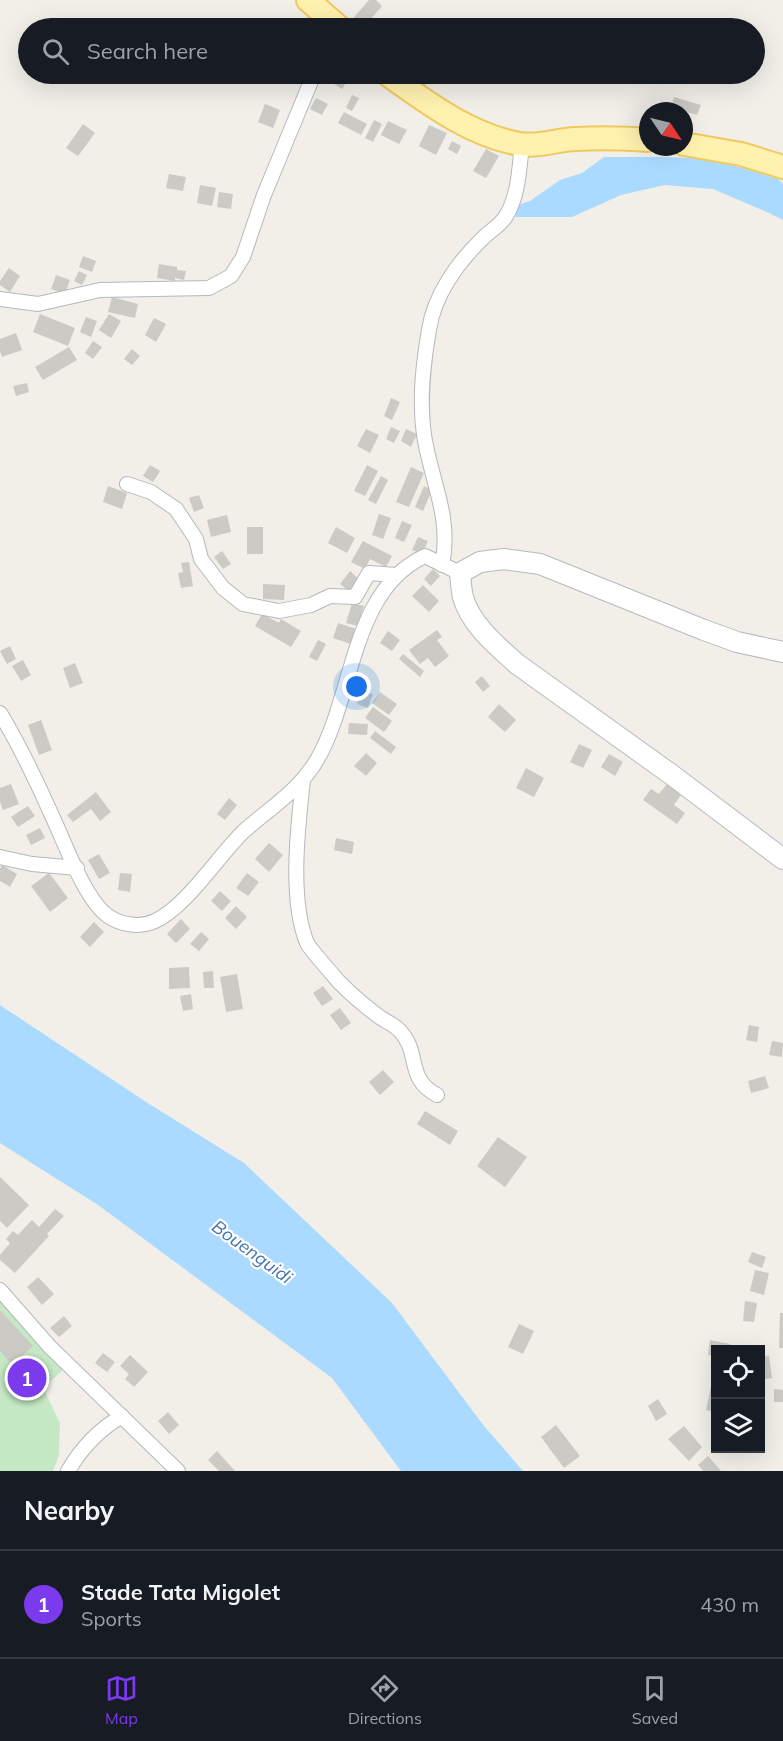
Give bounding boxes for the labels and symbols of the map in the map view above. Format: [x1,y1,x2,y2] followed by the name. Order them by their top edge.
[639,102,693,156] north arrow
[342,672,371,701] your location
[208,1215,298,1289] water label: Bouenguidi
[8,1356,46,1400] pin: 1

